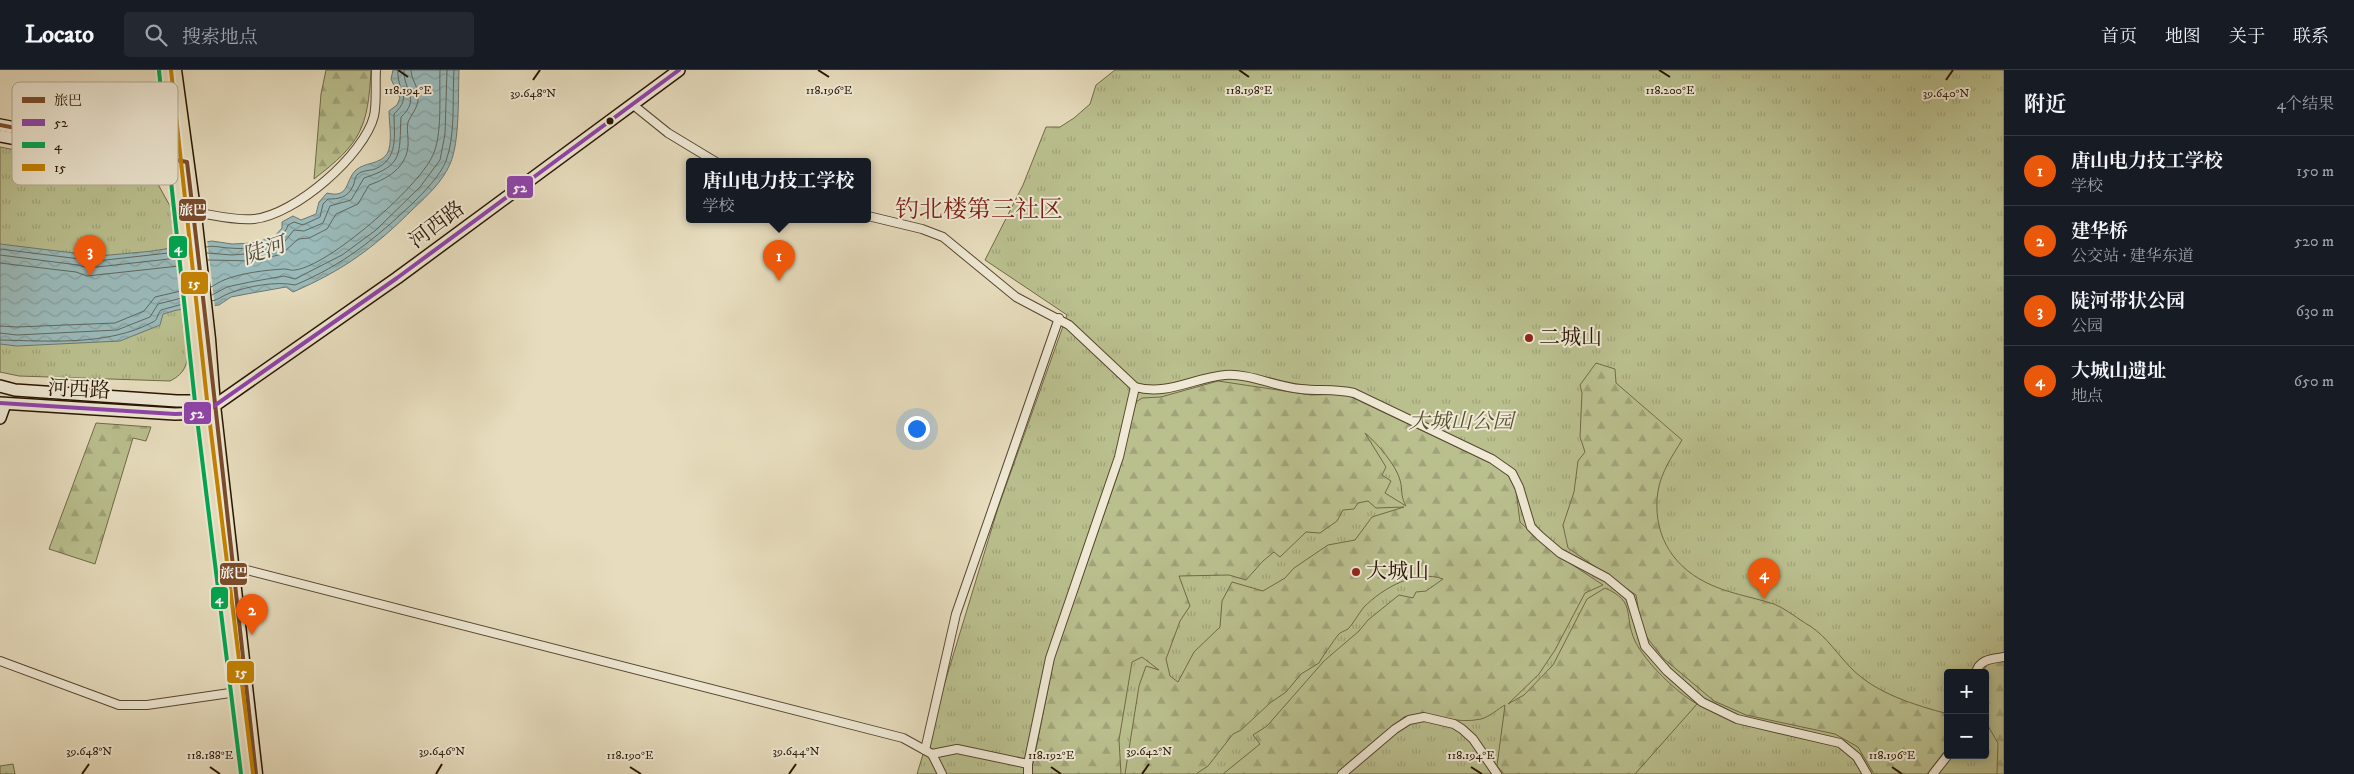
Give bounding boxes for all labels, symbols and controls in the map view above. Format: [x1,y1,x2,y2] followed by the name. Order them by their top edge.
[124,12,474,57] search box
[25,20,94,50] text: Locato
[142,21,170,49] icon: search
[182,26,258,49] text: 搜索地点
[2101,26,2137,48] text: 首页
[2165,26,2201,48] text: 地图
[2229,26,2265,48] text: 关于
[2293,26,2329,48] text: 联系
[12,82,178,185] legend
[384,83,432,98] text: 118.194°E
[806,83,853,98] text: 118.196°E
[1226,83,1273,98] text: 118.198°E
[1646,83,1695,98] text: 118.200°E
[510,86,556,101] text: 39.648°N
[1923,86,1969,101] text: 39.640°N
[54,92,82,110] text: 旅巴
[2024,92,2066,118] text: 附近
[2277,94,2334,114] text: 4个结果
[54,114,68,132] text: 52
[605,116,615,126] unlabelled marker
[54,137,63,155] text: 4
[2071,150,2223,173] text: 唐山电力技工学校
[686,158,871,223] popup
[54,159,66,177] text: 15
[2037,161,2043,181] text: 1
[2296,161,2334,181] text: 150 m
[702,170,855,193] text: 唐山电力技工学校
[506,175,534,199] line badge: 52
[2071,176,2103,196] text: 学校
[512,179,528,197] text: 52
[895,195,1063,225] district label: 钓北楼第三社区
[404,196,470,254] street label: 河西路
[702,196,735,216] text: 学校
[178,198,207,222] line badge: 旅巴
[179,202,207,220] text: 旅巴
[2071,220,2128,243] text: 建华桥
[239,230,293,271] water label: 陡河
[2036,231,2044,251] text: 2
[2294,231,2334,251] text: 520 m
[74,235,106,276] pin: 3
[168,235,188,259] line badge: 4
[173,239,183,257] text: 4
[763,240,795,281] pin: 1
[2071,246,2194,266] text: 公交站 · 建华东道
[180,271,209,295] line badge: 15
[188,275,200,293] text: 15
[2071,290,2185,313] text: 陡河带状公园
[2037,301,2043,321] text: 3
[2296,301,2334,321] text: 630 m
[2071,316,2103,336] text: 公园
[1539,325,1602,351] place label: 二城山
[1523,332,1535,344] marker: 二城山
[2071,360,2166,383] text: 大城山遗址
[2035,371,2045,391] text: 4
[2294,371,2334,391] text: 650 m
[47,375,111,405] street label: 河西路
[2071,386,2103,406] text: 地点
[183,401,212,425] line badge: 52
[189,405,205,423] text: 52
[1409,409,1516,435] park label: 大城山公园
[904,416,930,442] your location
[1748,558,1780,599] pin: 4
[1366,559,1429,585] place label: 大城山
[219,562,248,586] line badge: 旅巴
[220,565,248,583] text: 旅巴
[1350,566,1362,578] marker: 大城山
[210,586,229,610] line badge: 4
[214,590,224,608] text: 4
[236,594,268,635] pin: 2
[226,660,255,684] line badge: 15
[235,664,247,682] text: 15
[1944,669,1989,759] map controls
[1944,669,1989,714] button: +
[1944,714,1989,759] button: −
[66,744,112,759] text: 39.648°N
[419,744,465,759] text: 39.646°N
[772,744,820,759] text: 39.644°N
[1126,744,1172,759] text: 39.642°N
[187,748,234,763] text: 118.188°E
[607,748,654,763] text: 118.190°E
[1028,748,1075,763] text: 118.192°E
[1447,748,1495,763] text: 118.194°E
[1869,748,1916,763] text: 118.196°E

